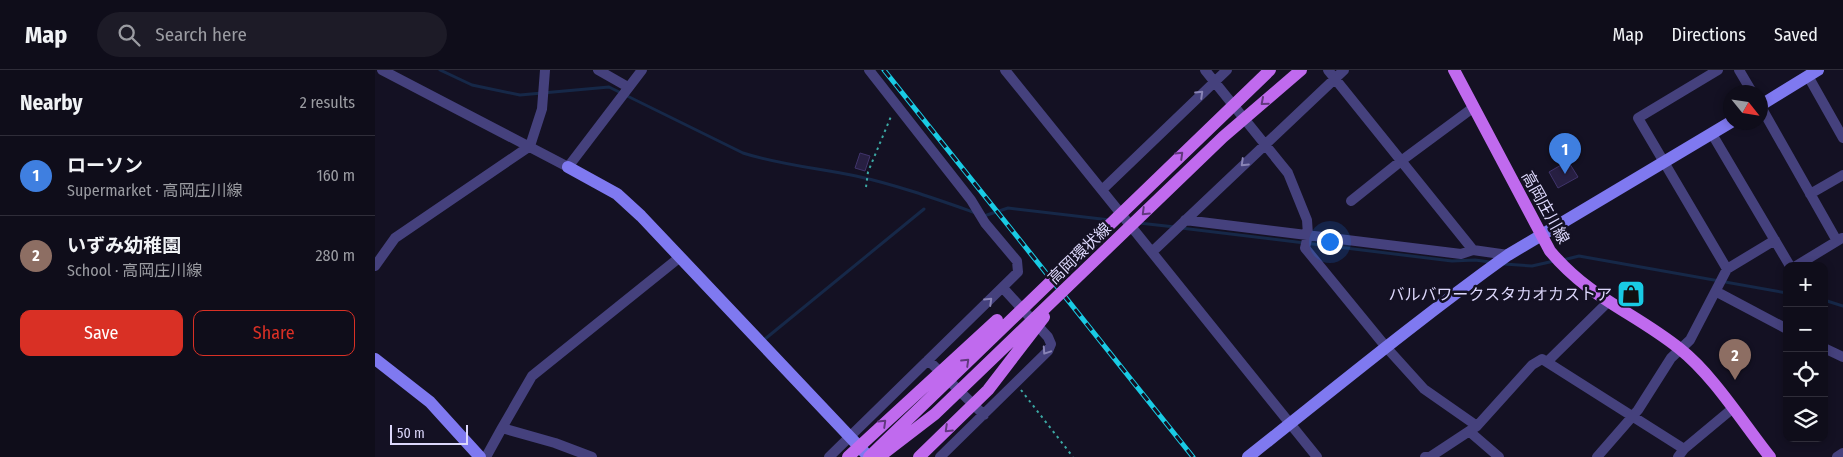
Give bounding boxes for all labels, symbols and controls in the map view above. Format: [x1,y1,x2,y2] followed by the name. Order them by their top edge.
[97,12,447,57] search box
[25,21,67,49] text: Map
[115,21,143,49] icon: search
[155,23,247,46] text: Search here
[1612,24,1644,46] text: Map
[1672,24,1746,46] text: Directions
[1774,24,1818,46] text: Saved
[1723,85,1768,130] north arrow
[20,90,82,116] text: Nearby
[1195,91,1204,100] one-way arrow
[300,93,355,112] text: 2 results
[1261,96,1270,105] one-way arrow
[1549,133,1581,174] pin: 1
[1174,152,1183,161] one-way arrow
[67,154,143,177] text: ローソン
[1241,157,1250,166] one-way arrow
[33,166,39,185] text: 1
[316,166,355,185] text: 160 m
[1518,168,1573,247] street label: 高岡庄川線
[67,181,242,200] text: Supermarket · 高岡庄川線
[1142,206,1151,215] one-way arrow
[1044,219,1115,288] street label: 高岡環状線
[1317,229,1343,255] your location
[67,234,181,257] text: いずみ幼稚園
[32,246,40,265] text: 2
[316,246,355,265] text: 280 m
[67,261,202,280] text: School · 高岡庄川線
[1783,262,1828,442] map controls
[1783,262,1828,307] button: +
[1616,279,1646,309] shop icon: バルバワークスタカオカストア
[1388,285,1612,304] place label: バルバワークスタカオカストア
[983,298,992,307] one-way arrow
[1783,307,1828,352] button: −
[20,310,183,356] button: Save
[193,310,355,356] button: Share
[1719,339,1751,380] pin: 2
[1043,346,1052,355] one-way arrow
[1783,352,1828,397] button: locate
[960,358,969,367] one-way arrow
[1783,397,1828,442] button: layers
[877,420,886,429] one-way arrow
[390,422,467,445] scale bar
[944,423,953,432] one-way arrow
[397,425,425,442] text: 50 m

